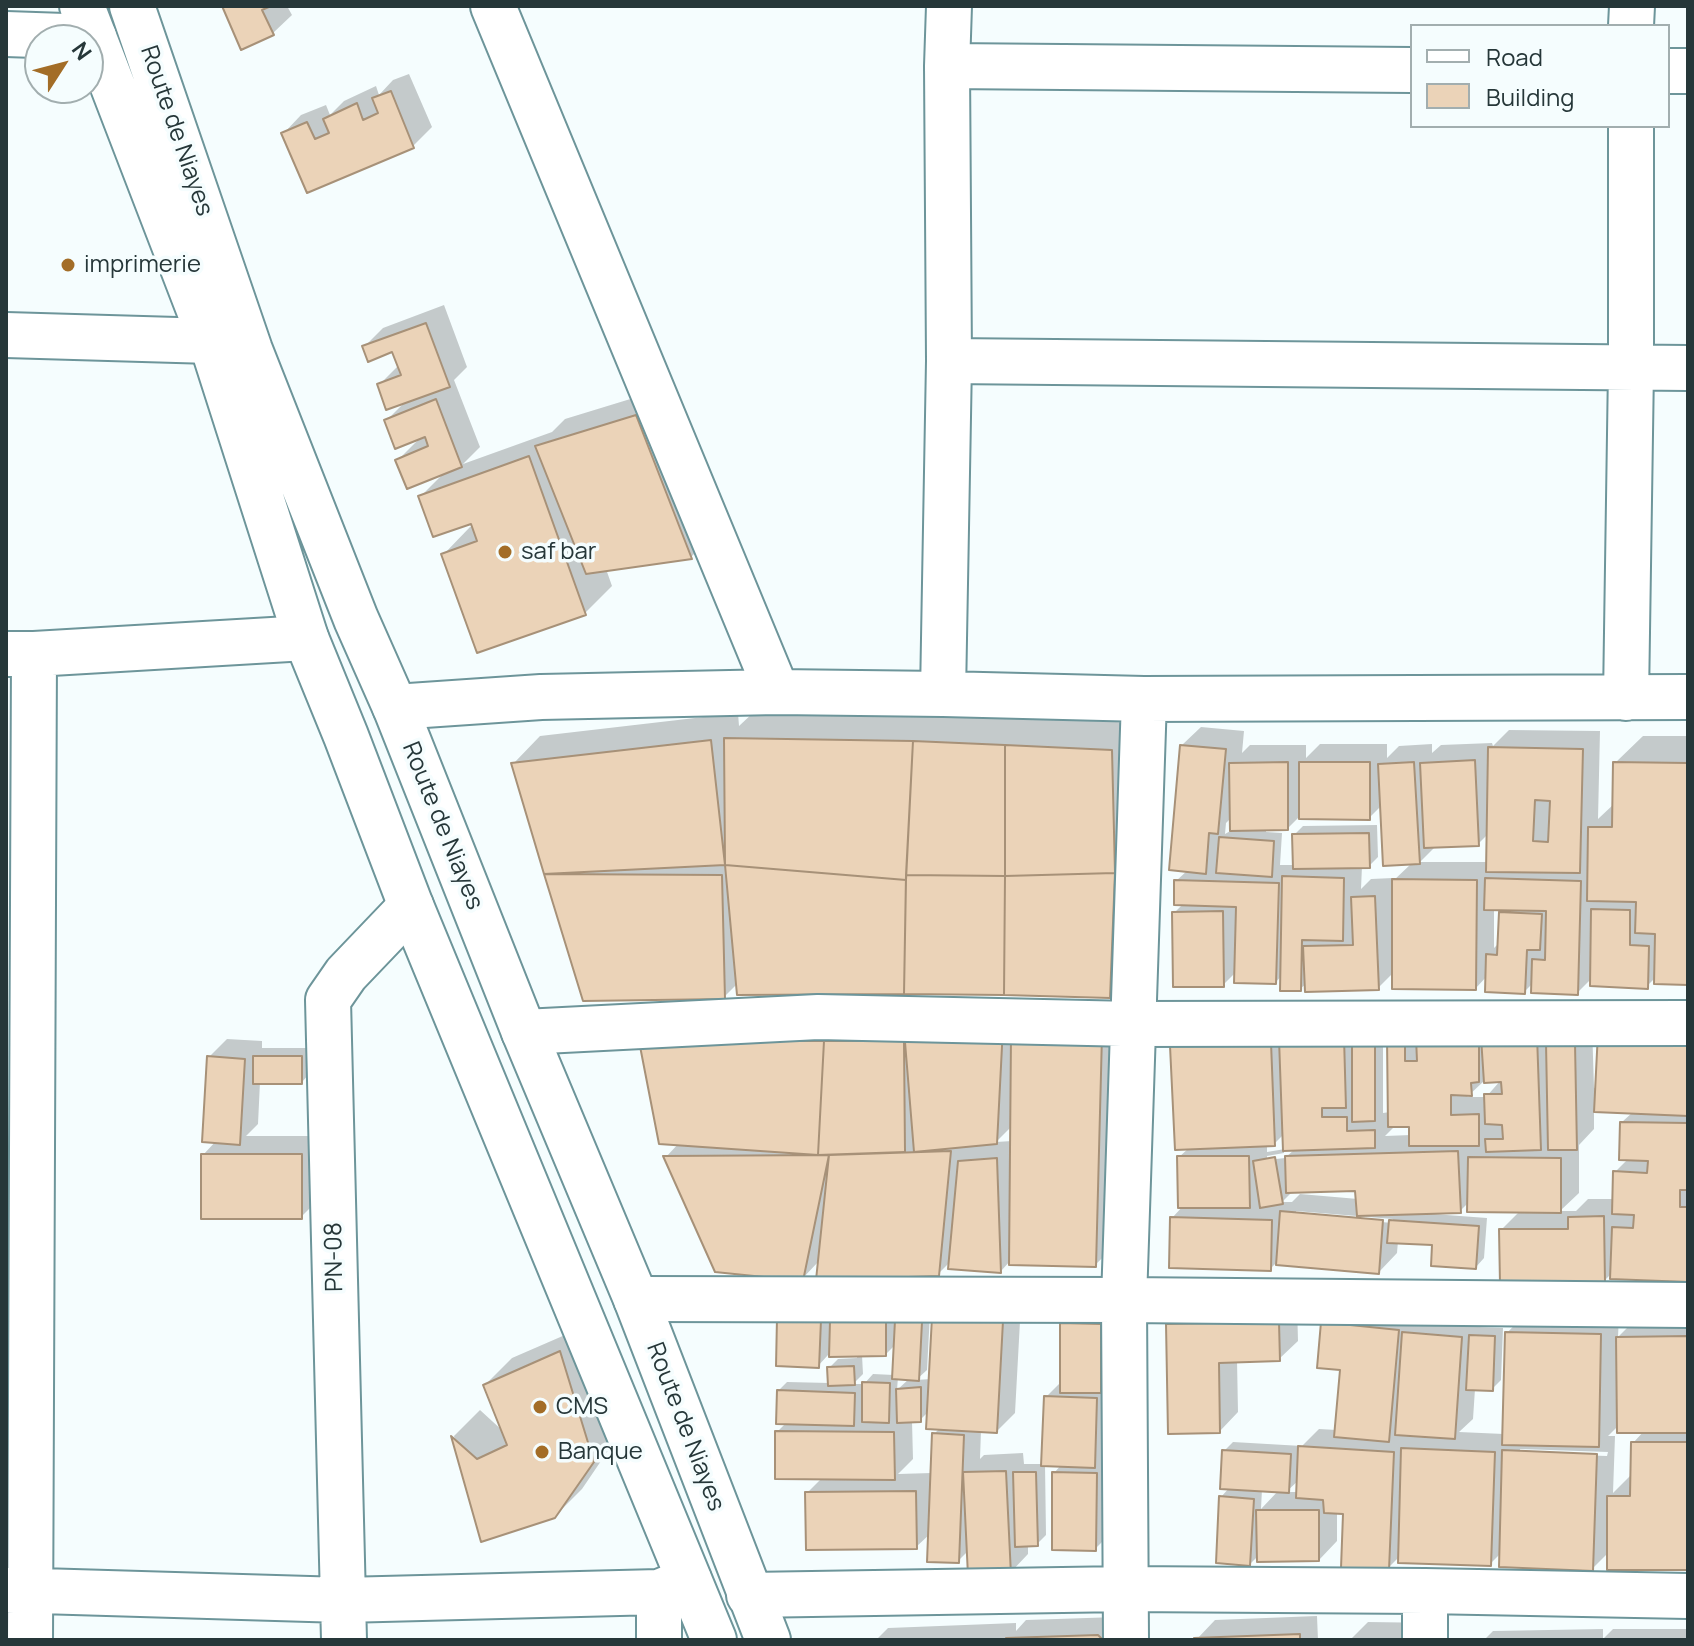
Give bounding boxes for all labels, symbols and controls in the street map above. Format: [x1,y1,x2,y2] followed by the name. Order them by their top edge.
[24,24,104,104] north arrow
[1410,24,1670,128] legend
[65,36,99,66] text: N
[1486,40,1543,73] text: Road
[133,42,219,220] street label: Route de Niayes
[1486,80,1574,113] text: Building
[84,251,201,279] place label: imprimerie
[59,256,77,274] marker: imprimerie
[521,538,596,566] place label: saf bar
[496,543,514,561] marker: saf bar
[395,738,489,914] street label: Route de Niayes
[320,1222,350,1292] street label: PN-08
[640,1339,730,1515] street label: Route de Niayes
[556,1393,608,1421] place label: CMS
[531,1398,549,1416] marker: CMS
[558,1438,643,1466] place label: Banque
[533,1443,551,1461] marker: Banque

